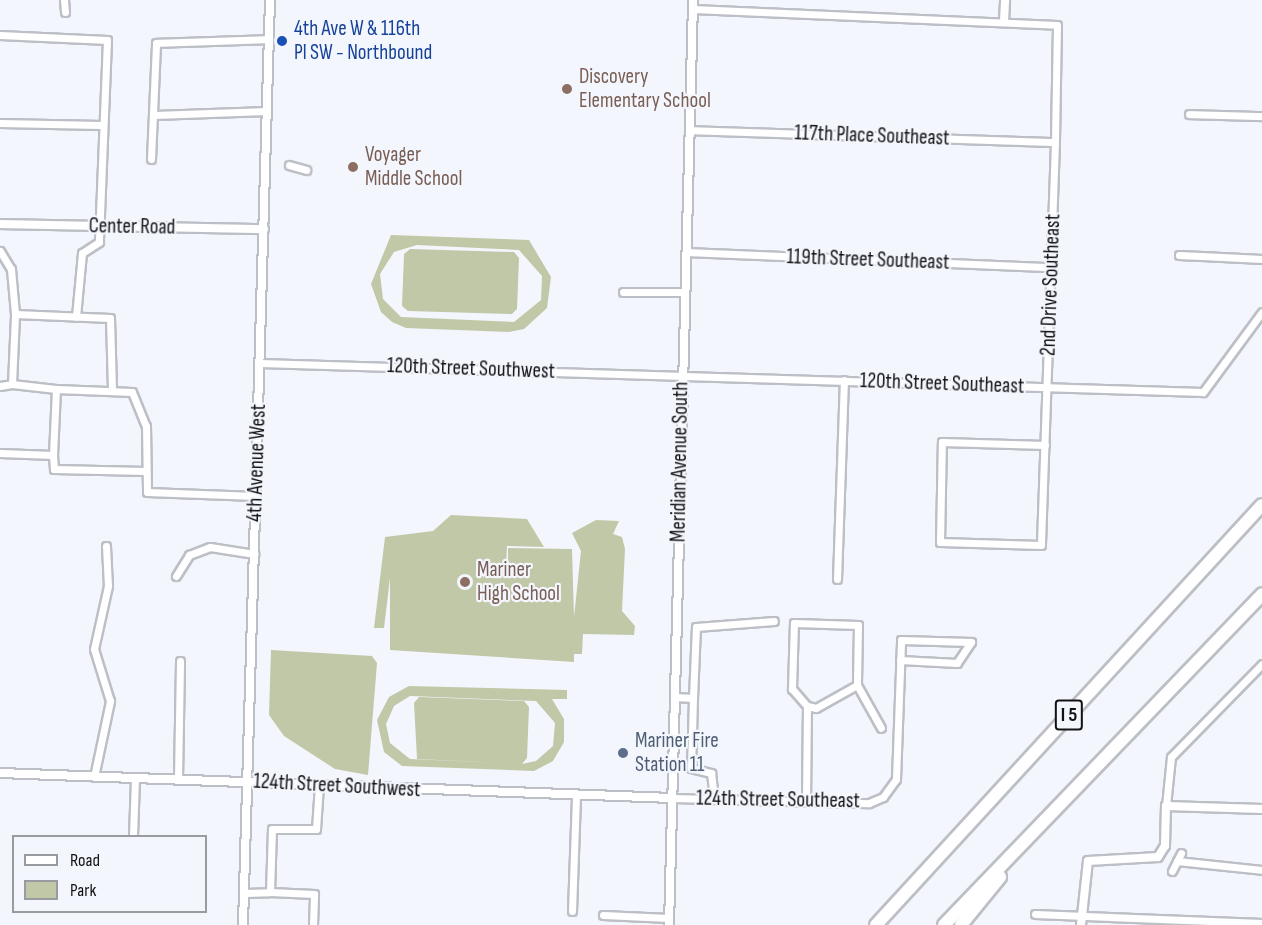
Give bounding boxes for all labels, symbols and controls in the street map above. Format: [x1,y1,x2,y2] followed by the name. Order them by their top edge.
[294,16,432,66] place label: 4th Ave W & 116th Pl SW - Northbound
[275,34,289,48] marker: 4th Ave W & 116th Pl SW - Northbound
[579,64,711,114] place label: Discovery Elementary School
[560,82,574,96] marker: Discovery Elementary School
[794,121,950,151] street label: 117th Place Southeast
[365,142,462,192] place label: Voyager Middle School
[346,160,360,174] marker: Voyager Middle School
[88,214,176,240] street label: Center Road
[1036,214,1066,356] street label: 2nd Drive Southeast
[786,245,950,275] street label: 119th Street Southeast
[387,353,555,385] street label: 120th Street Southwest
[859,369,1025,399] street label: 120th Street Southeast
[666,382,694,542] street label: Meridian Avenue South
[242,404,272,522] street label: 4th Avenue West
[477,557,560,607] place label: Mariner High School
[458,575,472,589] marker: Mariner High School
[1054,698,1084,732] road number: I 5
[635,728,719,778] place label: Mariner Fire Station 11
[616,746,630,760] marker: Mariner Fire Station 11
[253,769,421,803] street label: 124th Street Southwest
[696,786,860,814] street label: 124th Street Southeast
[12,835,207,913] legend
[70,850,100,871] text: Road
[70,880,96,901] text: Park

